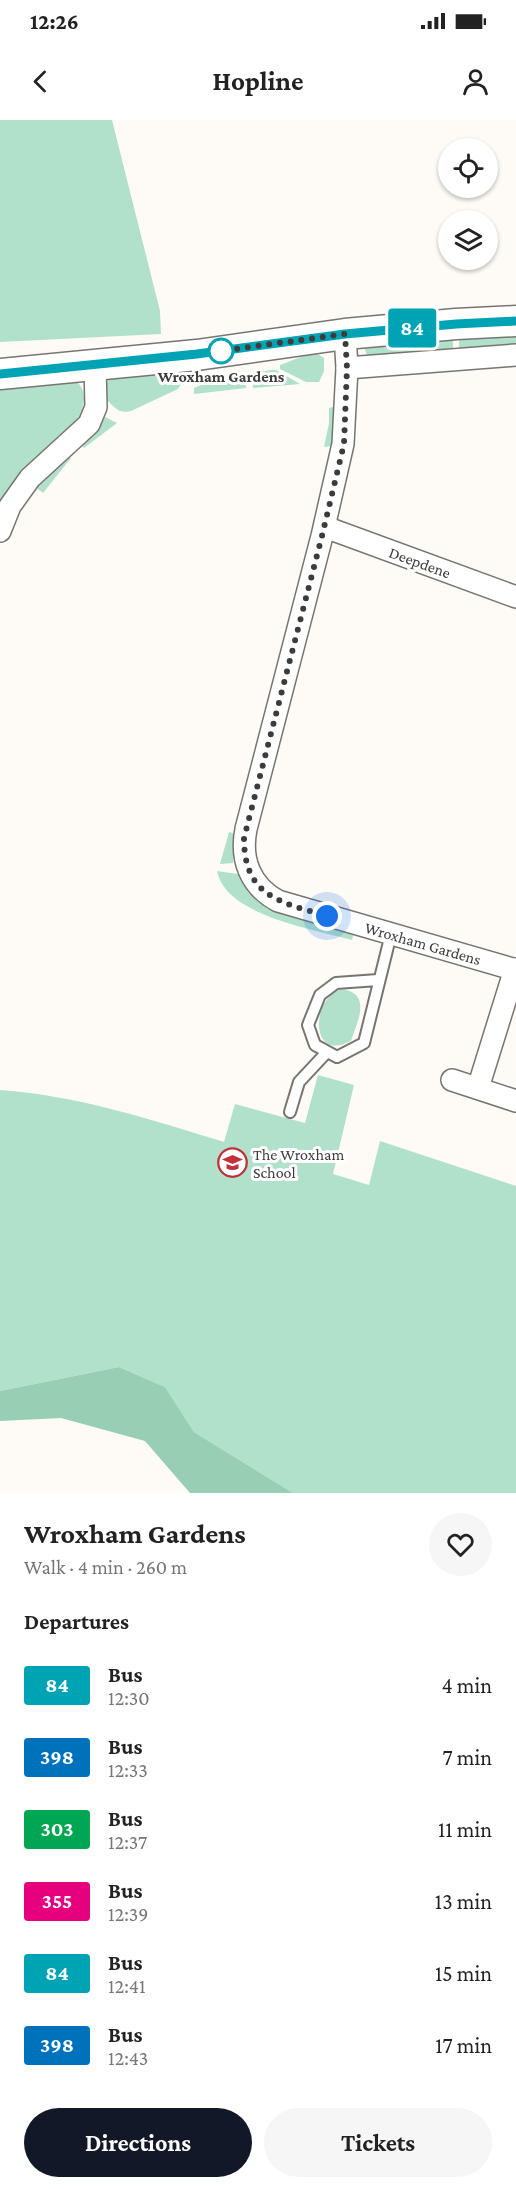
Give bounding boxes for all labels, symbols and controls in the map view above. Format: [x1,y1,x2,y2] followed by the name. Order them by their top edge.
[30,9,79,34] text: 12:26
[24,65,57,98] icon: back
[459,65,492,98] icon: person
[212,66,304,96] text: Hopline
[438,138,498,270] map controls
[438,138,498,198] button: locate
[438,210,498,270] button: layers
[385,308,439,348] line badge: 84
[400,316,424,340] text: 84
[208,338,234,364] marker: Wroxham Gardens
[157,368,285,385] place label: Wroxham Gardens
[386,544,453,582] street label: Deepdene
[312,901,342,931] your location
[363,919,483,968] street label: Wroxham Gardens
[253,1146,344,1181] place label: The Wroxham School
[216,1147,248,1179] school or university icon: The Wroxham School
[429,1513,492,1576] button: heart
[24,1518,246,1549] text: Wroxham Gardens
[24,1556,187,1578] text: Walk · 4 min · 260 m
[24,1609,129,1634] text: Departures
[108,1662,142,1687] text: Bus
[45,1673,69,1697] text: 84
[441,1673,492,1698] text: 4 min
[108,1687,150,1709] text: 12:30
[108,1734,142,1759] text: Bus
[40,1745,74,1769] text: 398
[442,1745,492,1770] text: 7 min
[108,1759,148,1781] text: 12:33
[108,1806,142,1831] text: Bus
[41,1817,73,1841] text: 303
[438,1817,492,1842] text: 11 min
[108,1831,147,1853] text: 12:37
[108,1878,142,1903] text: Bus
[42,1889,72,1913] text: 355
[435,1889,492,1914] text: 13 min
[108,1903,148,1925] text: 12:39
[108,1950,142,1975] text: Bus
[45,1961,69,1985] text: 84
[435,1961,492,1986] text: 15 min
[108,1975,146,1997] text: 12:41
[108,2022,142,2047] text: Bus
[40,2033,74,2057] text: 398
[435,2033,492,2058] text: 17 min
[108,2047,148,2069] text: 12:43
[24,2108,252,2177] button: Directions
[264,2108,492,2177] button: Tickets

